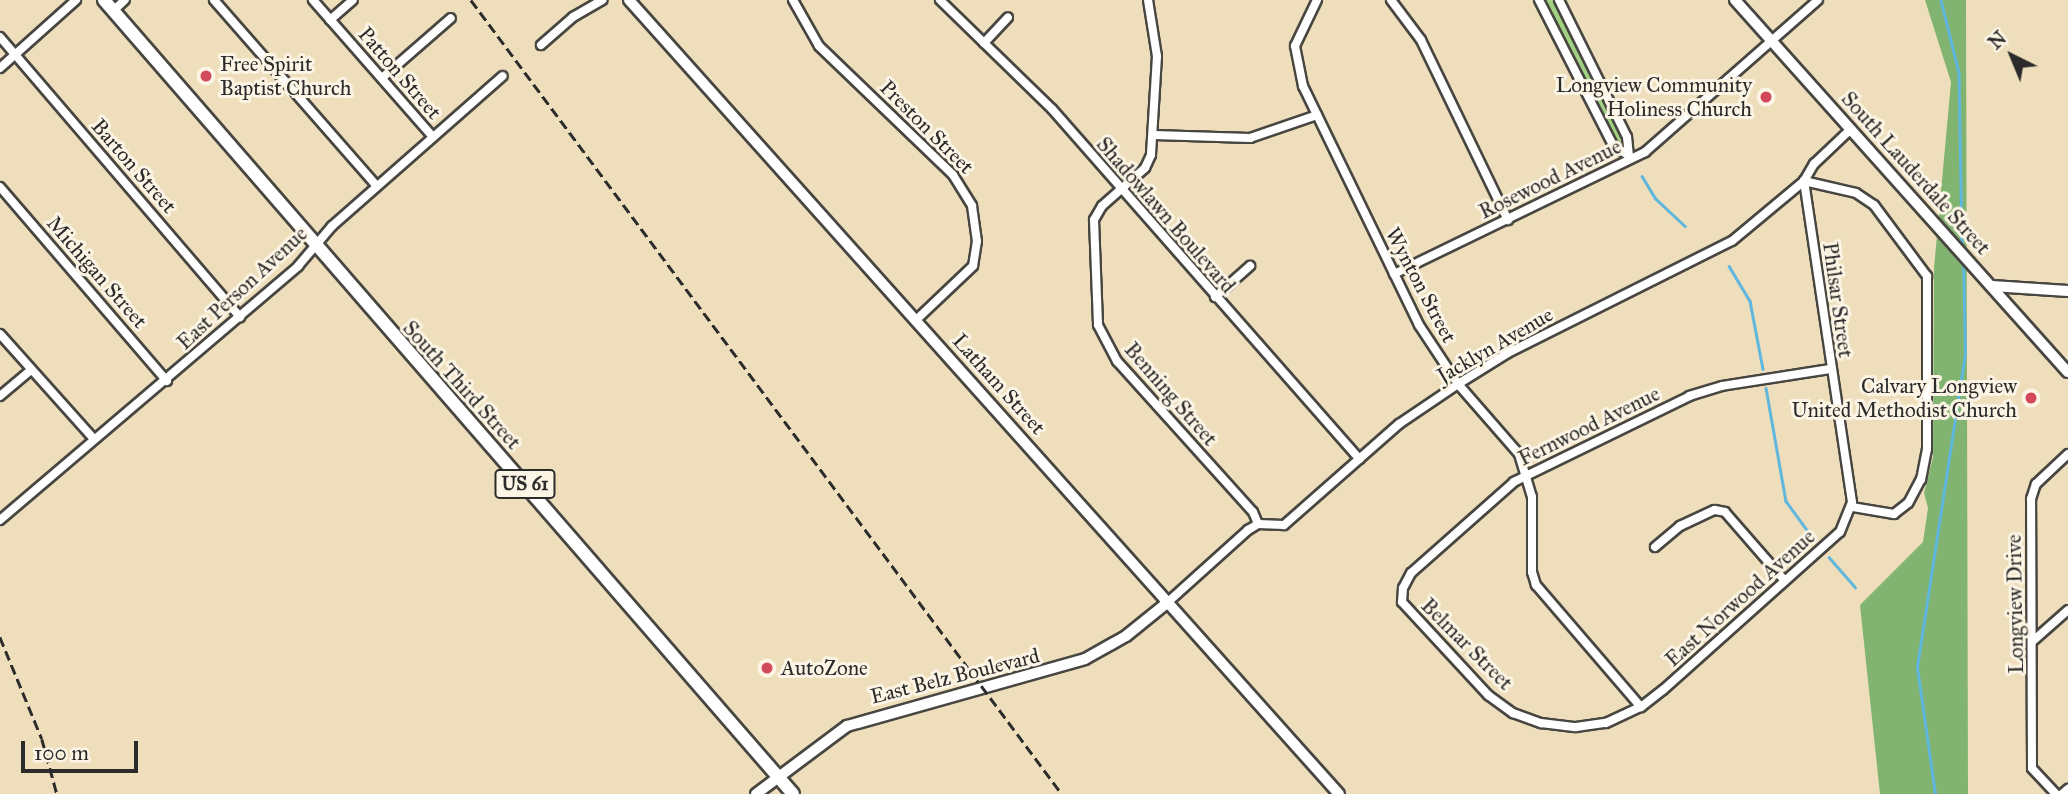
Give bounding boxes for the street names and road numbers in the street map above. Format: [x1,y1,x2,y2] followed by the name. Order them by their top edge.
[353,22,447,124] street label: Patton Street
[875,75,979,179] street label: Preston Street
[1836,86,1996,260] street label: South Lauderdale Street
[86,114,182,218] street label: Barton Street
[1091,132,1241,298] street label: Shadowlawn Boulevard
[1475,134,1625,224] street label: Rosewood Avenue
[41,211,153,333] street label: Michigan Street
[172,221,312,355] street label: East Person Avenue
[1380,223,1462,347] street label: Wynton Street
[1817,241,1859,359] street label: Philsar Street
[1433,302,1557,388] street label: Jacklyn Avenue
[398,315,526,455] street label: South Third Street
[947,328,1051,440] street label: Latham Street
[1119,337,1223,451] street label: Benning Street
[1514,381,1664,471] street label: Fernwood Avenue
[494,468,556,499] road number: US 61
[1660,524,1820,672] street label: East Norwood Avenue
[2001,534,2029,674] street label: Longview Drive
[1416,593,1518,695] street label: Belmar Street
[868,643,1042,709] street label: East Belz Boulevard

